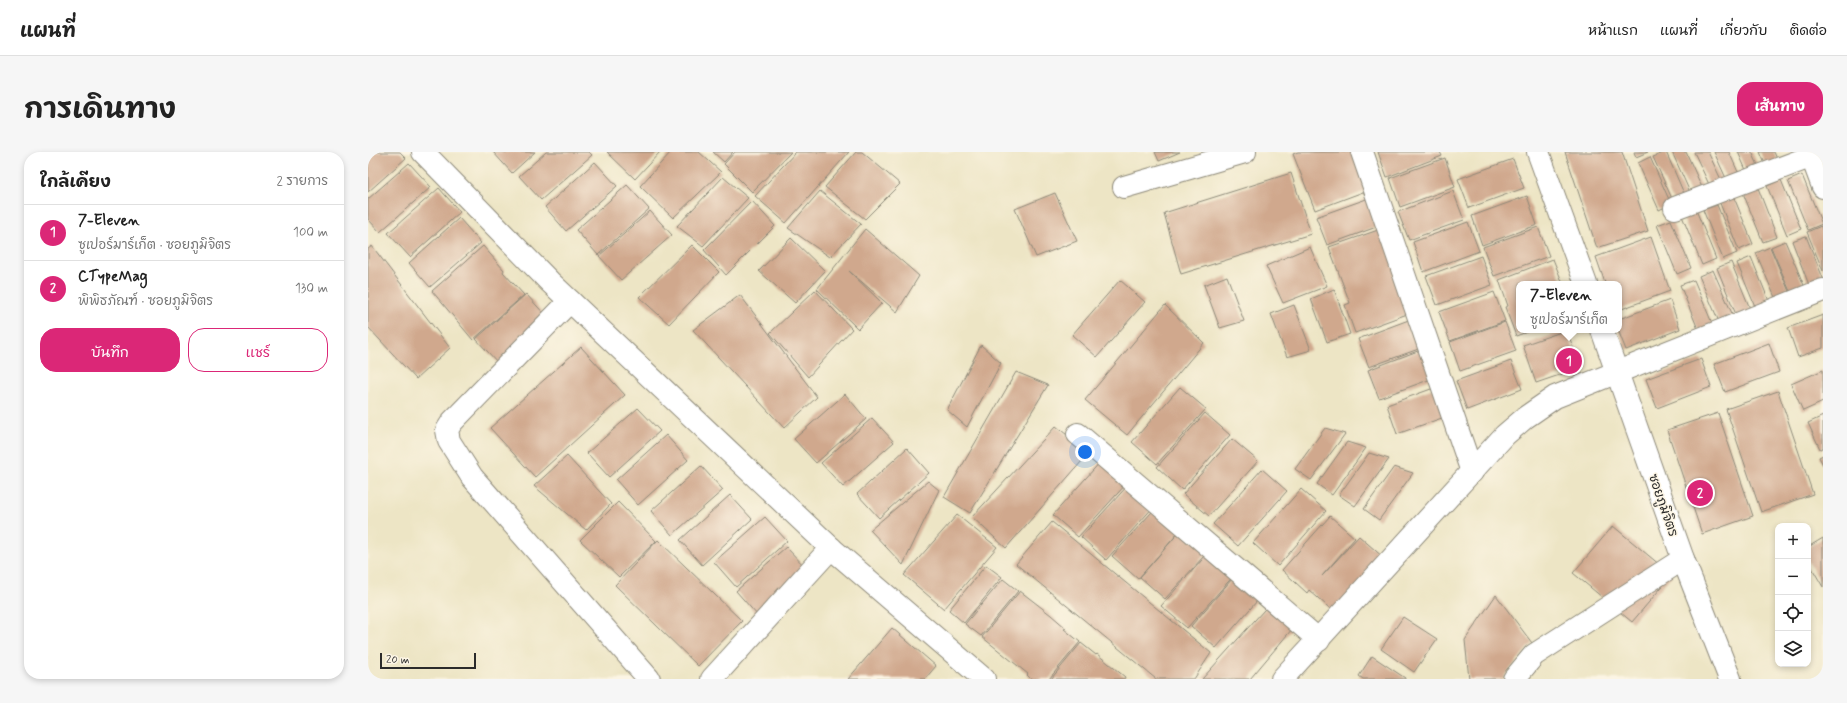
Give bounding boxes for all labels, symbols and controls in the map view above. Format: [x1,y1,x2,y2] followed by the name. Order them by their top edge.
[20,19,76,44] text: แผนที่
[1588,22,1638,40] text: หน้าแรก
[1660,22,1698,40] text: แผนที่
[1720,22,1767,40] text: เกี่ยวกับ
[1789,22,1827,40] text: ติดต่อ
[1737,82,1823,126] button: เส้นทาง
[24,92,176,129] text: การเดินทาง
[40,171,111,193] text: ใกล้เคียง
[276,173,328,190] text: 2 รายการ
[78,211,140,231] text: 7-Eleven
[50,224,56,241] text: 1
[293,224,328,241] text: 100 m
[78,237,231,254] text: ซูเปอร์มาร์เก็ต · ซอยภูมิจิตร
[78,267,148,287] text: CTypeMag
[50,280,56,297] text: 2
[295,280,328,297] text: 130 m
[1516,281,1622,333] popup
[1530,286,1592,306] text: 7-Eleven
[78,293,213,310] text: พิพิธภัณฑ์ · ซอยภูมิจิตร
[1530,312,1608,329] text: ซูเปอร์มาร์เก็ต
[40,328,180,372] button: บันทึก
[188,328,328,372] button: แชร์
[1556,346,1582,376] pin: 1
[1075,442,1095,462] your location
[1644,472,1681,539] street label: ซอยภูมิจิตร
[1687,478,1713,508] pin: 2
[1775,523,1811,667] map controls
[1775,523,1811,559] button: +
[1775,559,1811,595] button: −
[1775,595,1811,631] button: locate
[1775,631,1811,667] button: layers
[380,651,476,670] scale bar
[386,653,409,667] text: 20 m

